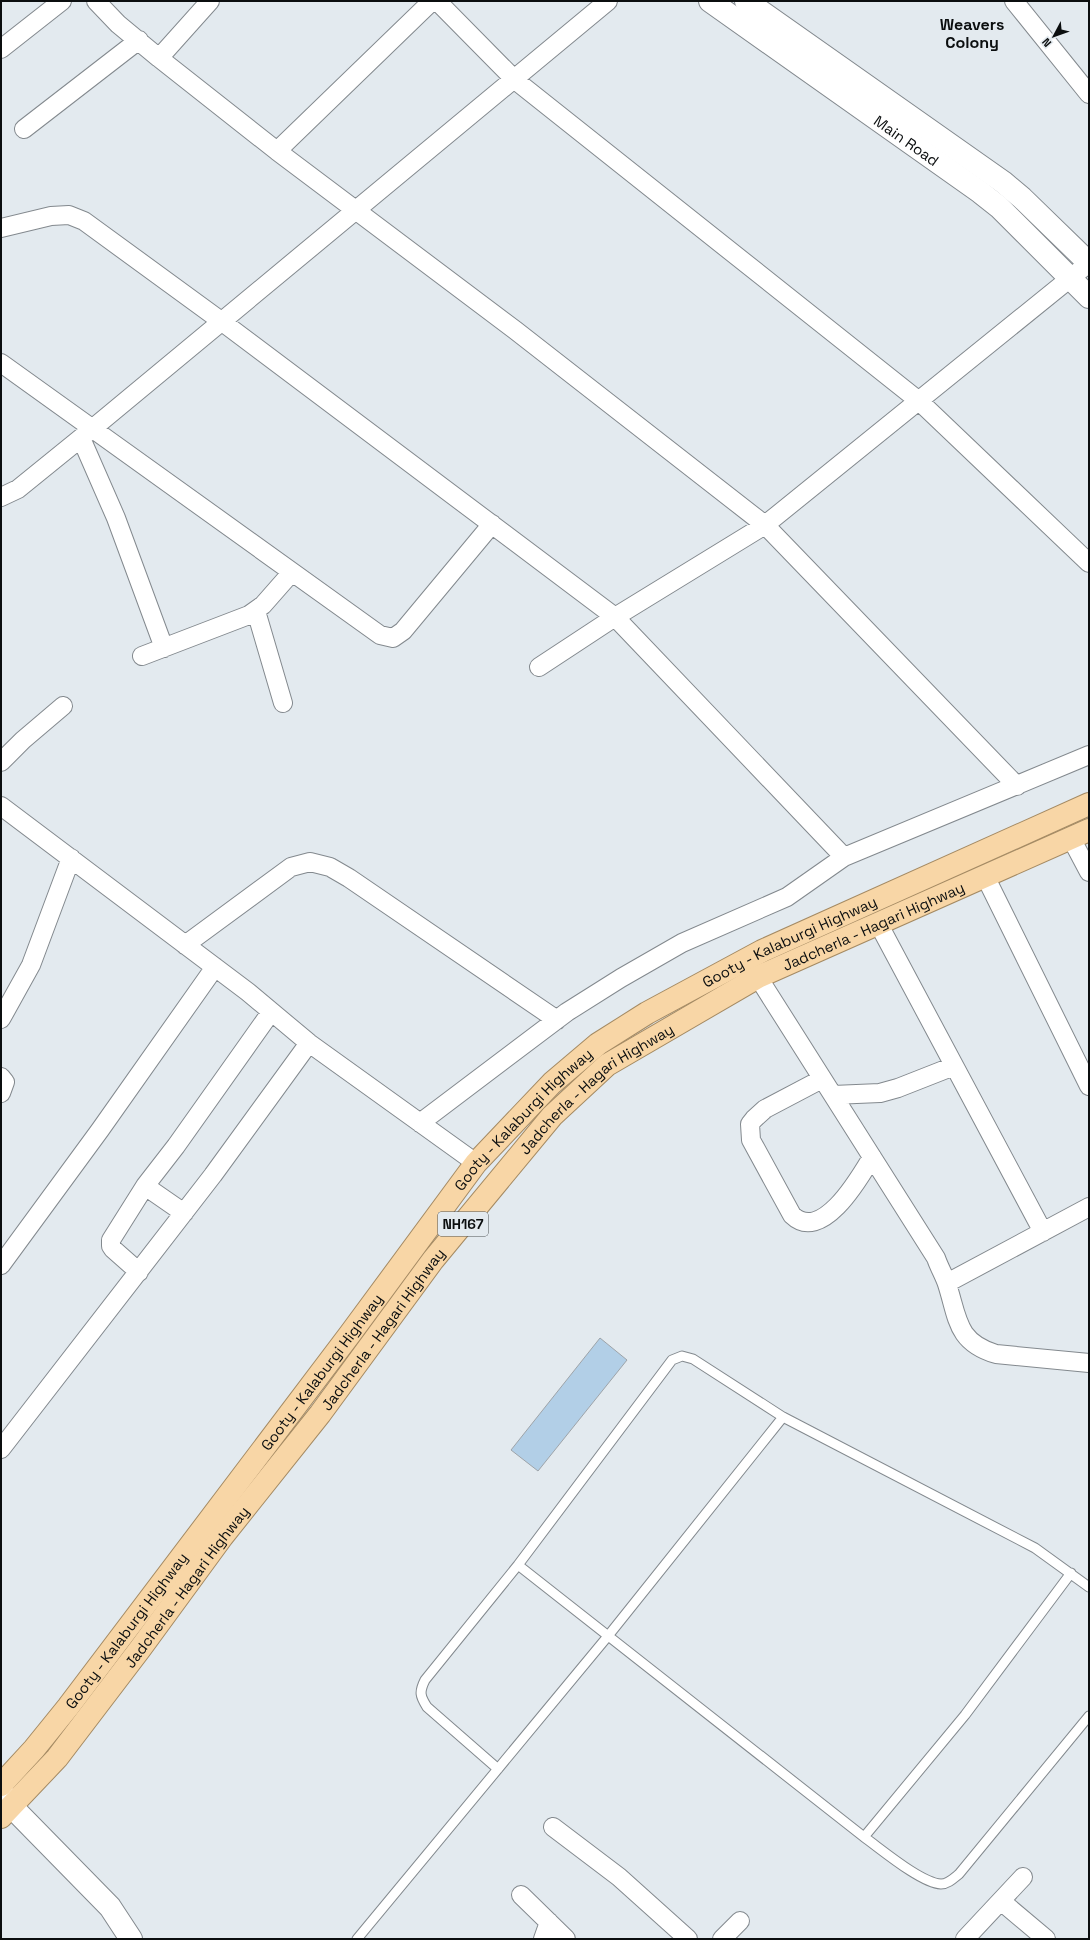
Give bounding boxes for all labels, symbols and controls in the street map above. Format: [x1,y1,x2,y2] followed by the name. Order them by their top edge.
[940,14,1004,53] district label: Weavers Colony
[1034,16,1074,56] north arrow
[1039,35,1054,50] text: N
[871,111,943,170] street label: Main Road
[779,877,967,975] street label: Jadcherla - Hagari Highway
[699,891,879,991] street label: Gooty - Kalaburgi Highway
[515,1019,677,1158] street label: Jadcherla - Hagari Highway
[450,1044,596,1194] street label: Gooty - Kalaburgi Highway
[438,1212,488,1236] road number: NH167
[317,1244,449,1414] street label: Jadcherla - Hagari Highway
[256,1290,386,1454] street label: Gooty - Kalaburgi Highway
[120,1502,253,1671] street label: Jadcherla - Hagari Highway
[61,1548,191,1712] street label: Gooty - Kalaburgi Highway

